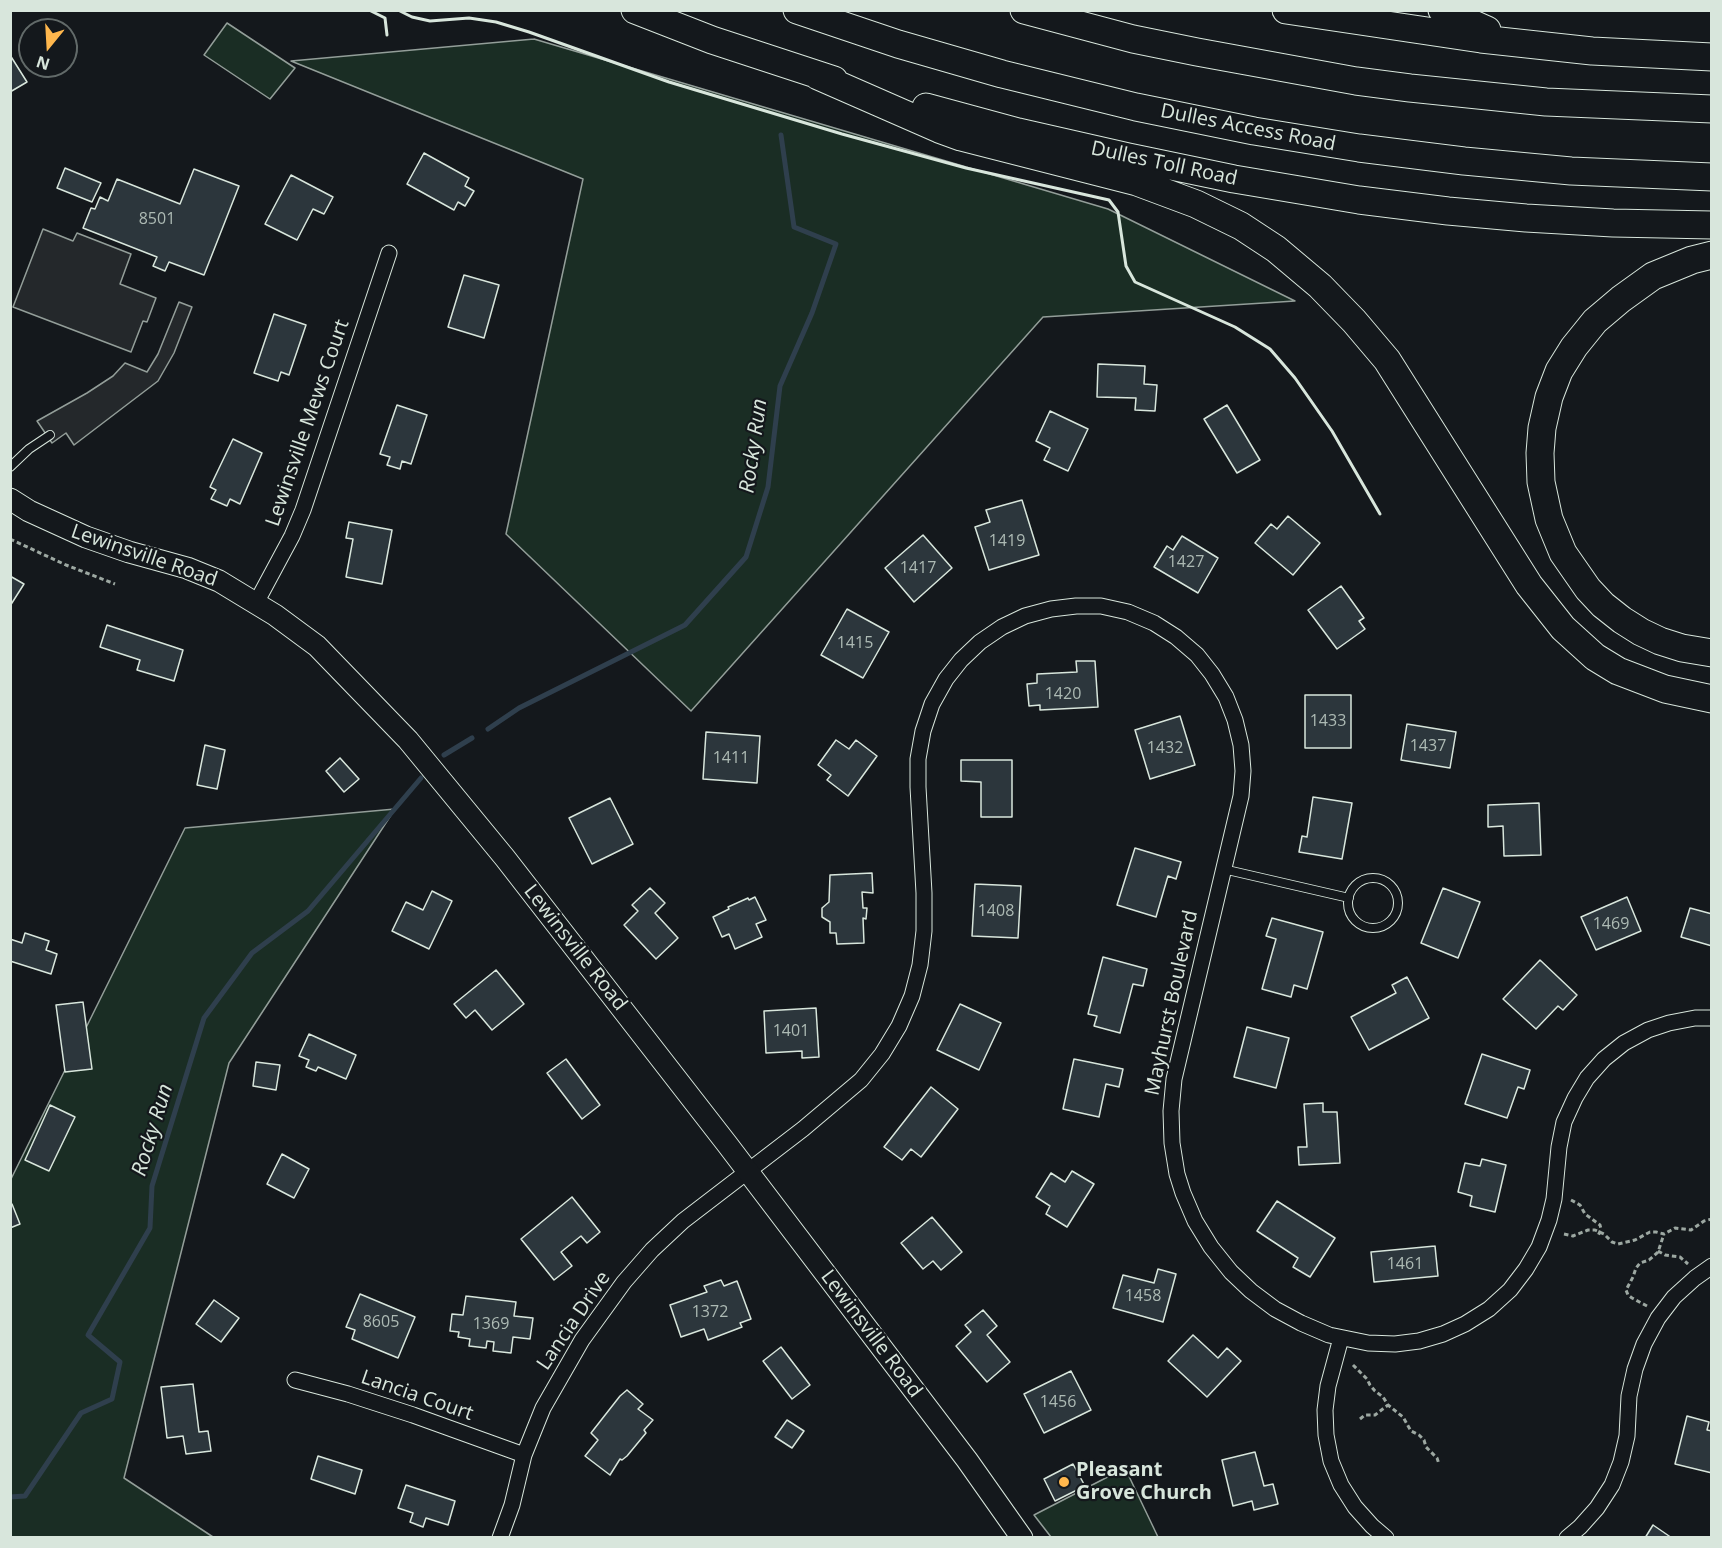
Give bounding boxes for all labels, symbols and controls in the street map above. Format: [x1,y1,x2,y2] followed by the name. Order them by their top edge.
[18,18,78,78] north arrow
[33,51,53,76] text: N
[1158,99,1338,157] street label: Dulles Access Road
[1089,137,1239,191] street label: Dulles Toll Road
[139,209,175,229] house number: 8501
[261,316,355,530] street label: Lewinsville Mews Court
[735,397,773,495] water label: Rocky Run
[68,520,220,592] street label: Lewinsville Road
[989,531,1025,551] house number: 1419
[1168,552,1204,572] house number: 1427
[900,558,936,578] house number: 1417
[837,633,873,653] house number: 1415
[1045,684,1081,704] house number: 1420
[1310,711,1346,731] house number: 1433
[1410,736,1446,756] house number: 1437
[1147,738,1183,758] house number: 1432
[713,748,749,768] house number: 1411
[518,880,632,1016] street label: Lewinsville Road
[978,901,1014,921] house number: 1408
[1141,908,1203,1098] street label: Mayhurst Boulevard
[1593,914,1629,934] house number: 1469
[773,1021,809,1041] house number: 1401
[127,1081,179,1179] water label: Rocky Run
[1387,1254,1423,1274] house number: 1461
[815,1266,927,1402] street label: Lewinsville Road
[532,1267,616,1375] street label: Lancia Drive
[1125,1286,1161,1306] house number: 1458
[692,1302,728,1322] house number: 1372
[363,1312,399,1332] house number: 8605
[473,1314,509,1334] house number: 1369
[358,1366,476,1426] street label: Lancia Court
[1040,1392,1076,1412] house number: 1456
[1076,1458,1212,1505] place label: Pleasant Grove Church
[1057,1475,1071,1489] marker: Pleasant Grove Church

